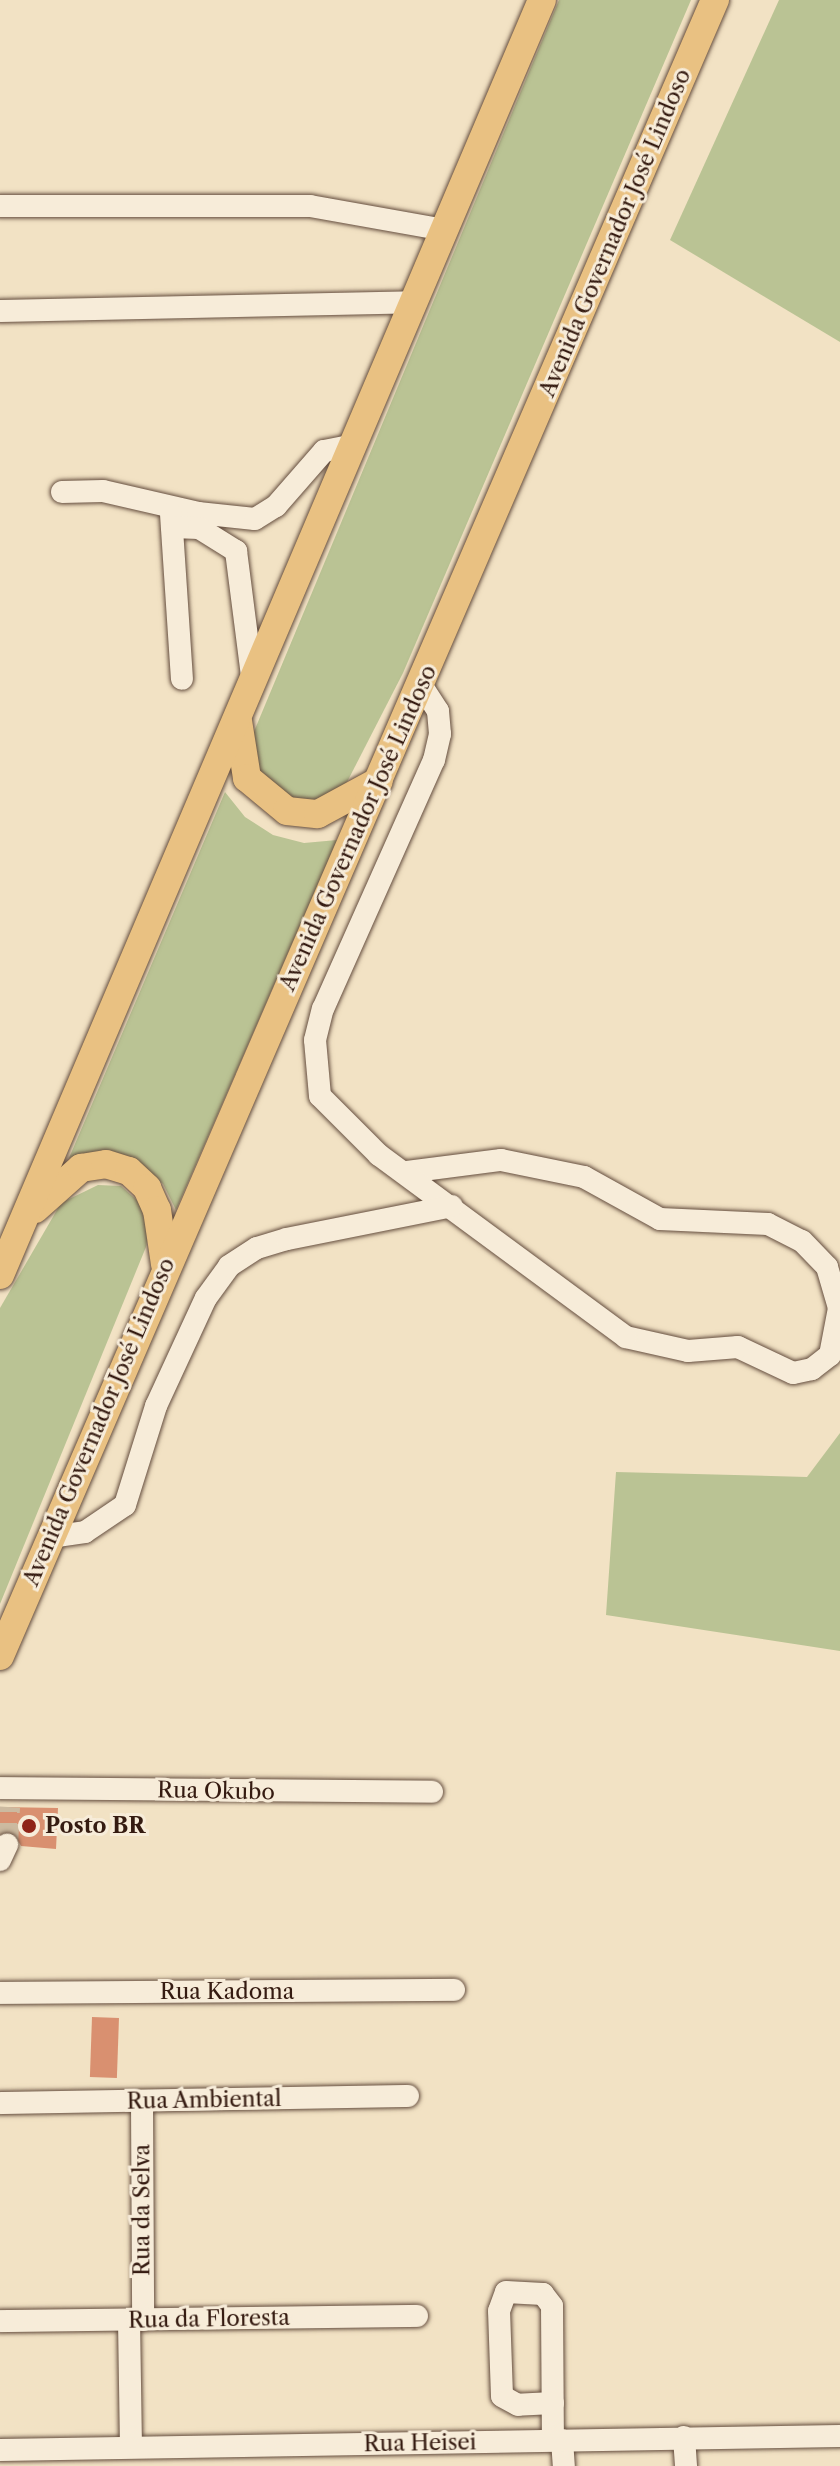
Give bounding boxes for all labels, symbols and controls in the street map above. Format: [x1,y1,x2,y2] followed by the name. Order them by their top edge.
[534,65,696,401] street label: Avenida Governador José Lindoso
[274,661,442,995] street label: Avenida Governador José Lindoso
[18,1254,180,1590] street label: Avenida Governador José Lindoso
[157,1777,275,1805] street label: Rua Okubo
[45,1813,145,1839] place label: Posto BR
[20,1817,38,1835] marker: Posto BR
[160,1979,294,2005] street label: Rua Kadoma
[126,2085,282,2115] street label: Rua Ambiental
[129,2144,155,2276] street label: Rua da Selva
[128,2304,290,2334] street label: Rua da Floresta
[363,2429,477,2457] street label: Rua Heisei

